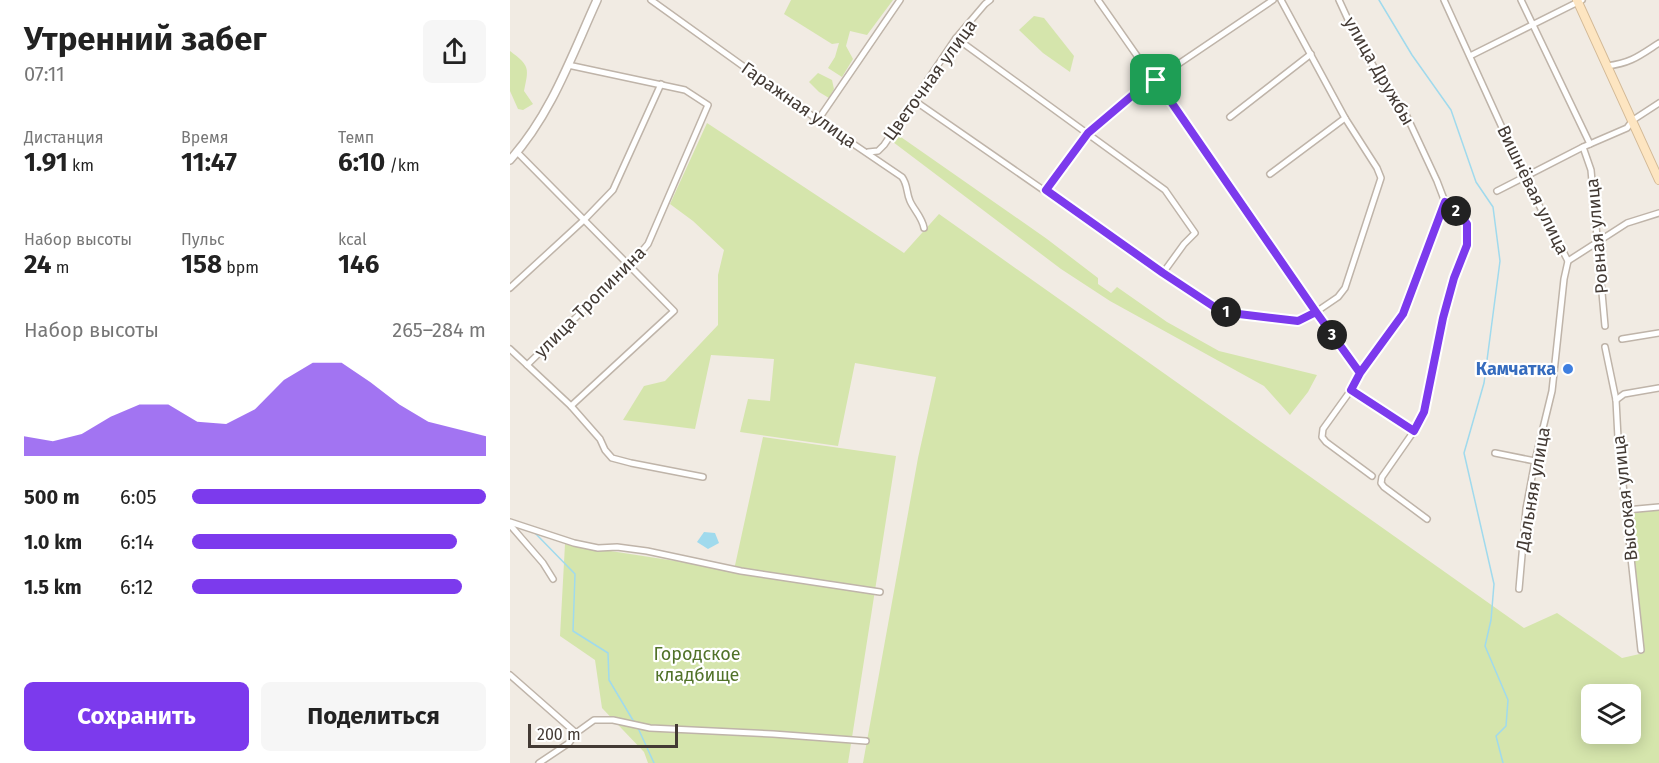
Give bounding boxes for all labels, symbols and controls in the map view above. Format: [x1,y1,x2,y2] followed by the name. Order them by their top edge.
[1339,13,1419,129] street label: улица Дружбы
[879,15,981,145] street label: Цветочная улица
[24,19,267,59] text: Утренний забег
[423,20,486,83] button: share
[1130,54,1181,105] pin
[737,57,861,153] street label: Гаражная улица
[24,62,65,86] text: 07:11
[1139,63,1172,96] icon: arrive
[1492,122,1574,258] street label: Вишнёвая улица
[24,128,104,147] text: Дистанция
[181,128,229,147] text: Время
[338,128,374,147] text: Темп
[24,147,68,178] text: 1.91
[181,147,237,178] text: 11:47
[338,147,385,178] text: 6:10
[68,156,94,175] text: km
[385,156,420,175] text: /km
[1581,177,1613,295] street label: Ровная улица
[1441,196,1471,226] pin: 2
[1452,201,1460,220] text: 2
[24,230,132,249] text: Набор высоты
[181,230,225,249] text: Пульс
[338,230,367,249] text: kcal
[530,242,650,362] street label: улица Тропинина
[24,249,51,280] text: 24
[181,249,222,280] text: 158
[338,249,379,280] text: 146
[51,258,69,277] text: m
[222,258,259,277] text: bpm
[1211,297,1241,327] pin: 1
[1222,302,1230,321] text: 1
[24,318,159,342] text: Набор высоты
[392,318,486,342] text: 265–284 m
[1317,320,1347,350] pin: 3
[1328,325,1336,344] text: 3
[1476,358,1556,380] place label: Камчатка
[1561,362,1575,376] marker: Камчатка
[1511,425,1555,554] street label: Дальняя улица
[1607,434,1643,562] street label: Высокая улица
[24,485,80,509] text: 500 m
[120,485,157,509] text: 6:05
[24,530,82,554] text: 1.0 km
[120,530,154,554] text: 6:14
[24,575,82,599] text: 1.5 km
[120,575,153,599] text: 6:12
[654,643,741,686] park label: Городское кладбище
[24,682,249,751] button: Сохранить
[261,682,486,751] button: Поделиться
[1581,684,1641,744] map controls
[1581,684,1641,744] button: layers
[528,721,678,748] scale bar
[537,725,581,744] text: 200 m

